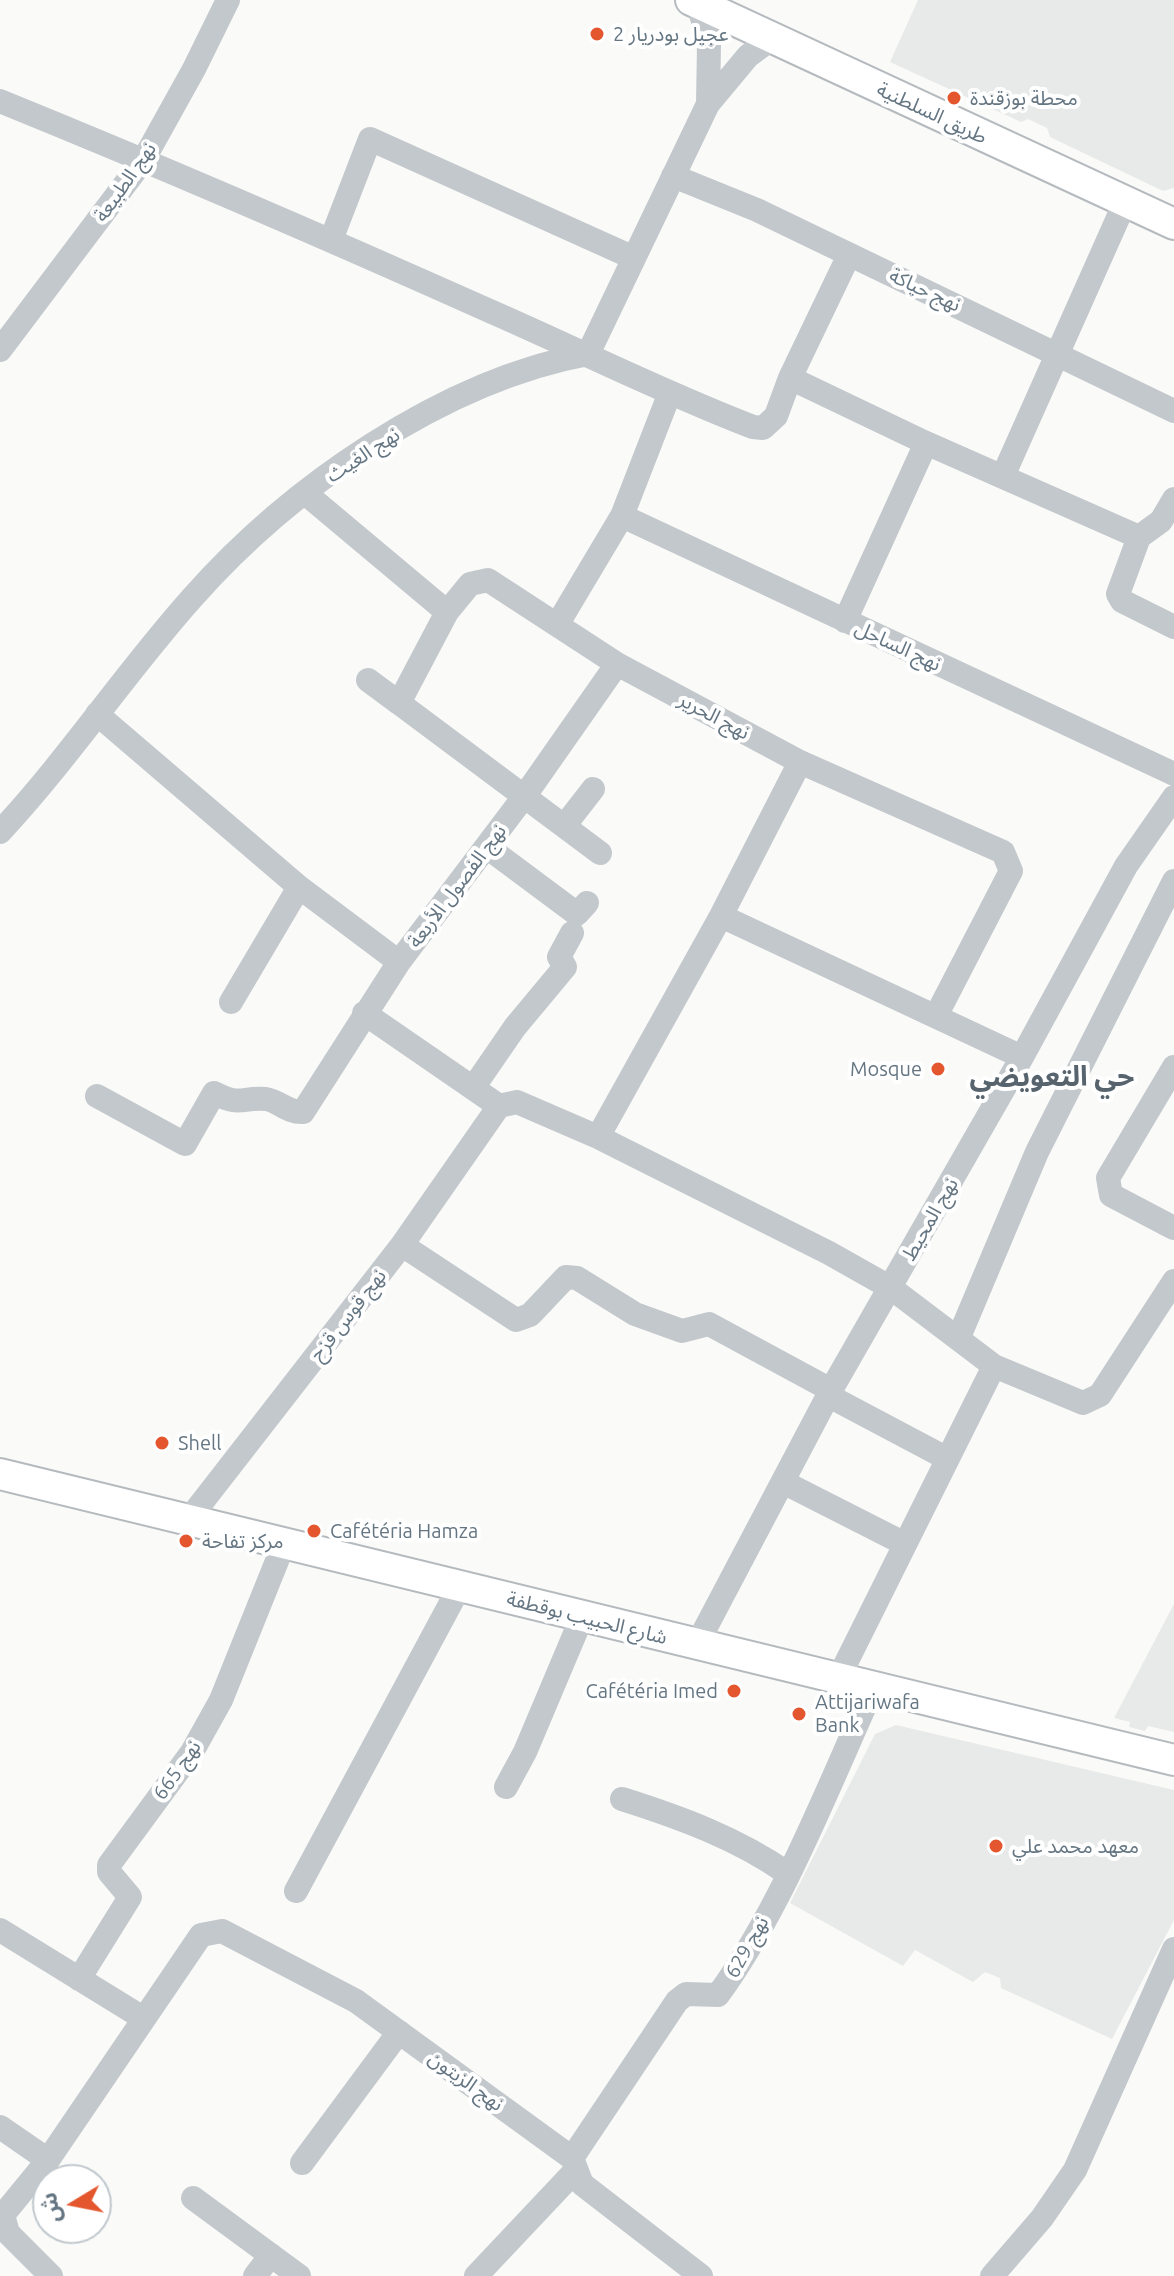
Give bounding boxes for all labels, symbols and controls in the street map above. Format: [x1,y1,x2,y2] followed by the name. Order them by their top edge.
[613,22,729,46] place label: عجيل بودريار 2
[588,25,606,43] marker: عجيل بودريار 2
[873,77,991,149] street label: طريق السلطنية
[970,86,1078,110] place label: محطة بوزقندة
[945,89,963,107] marker: محطة بوزقندة
[89,138,161,226] street label: نهج الطبيعة
[885,263,965,317] street label: نهج حياكة
[322,422,404,488] street label: نهج الغيث
[851,616,945,676] street label: نهج الساحل
[674,687,754,745] street label: نهج الحرير
[403,819,511,953] street label: نهج الفصول الأربعة
[850,1057,922,1081] place label: Mosque
[929,1060,947,1078] marker: Mosque
[970,1060,1134,1094] district label: حي التعويضي
[897,1173,963,1265] street label: نهج المحيط
[305,1264,391,1366] street label: نهج قوس قزح
[178,1431,221,1455] place label: Shell
[153,1434,171,1452] marker: Shell
[330,1519,478,1543] place label: Cafétéria Hamza
[305,1522,323,1540] marker: Cafétéria Hamza
[202,1529,284,1553] place label: مركز تفاحة
[177,1532,195,1550] marker: مركز تفاحة
[504,1586,670,1650] street label: شارع الحبيب بوقطفة
[586,1679,718,1703] place label: Cafétéria Imed
[725,1682,743,1700] marker: Cafétéria Imed
[815,1690,920,1737] place label: Attijariwafa Bank
[790,1705,808,1723] marker: Attijariwafa Bank
[148,1736,206,1804] street label: نهج 665
[1012,1834,1139,1858] place label: معهد محمد علي
[987,1837,1005,1855] marker: معهد محمد علي
[720,1912,774,1982] street label: نهج 629
[424,2046,508,2116] street label: نهج الزيتون
[32,2164,112,2244] north arrow
[35,2191,65,2225] text: ش

